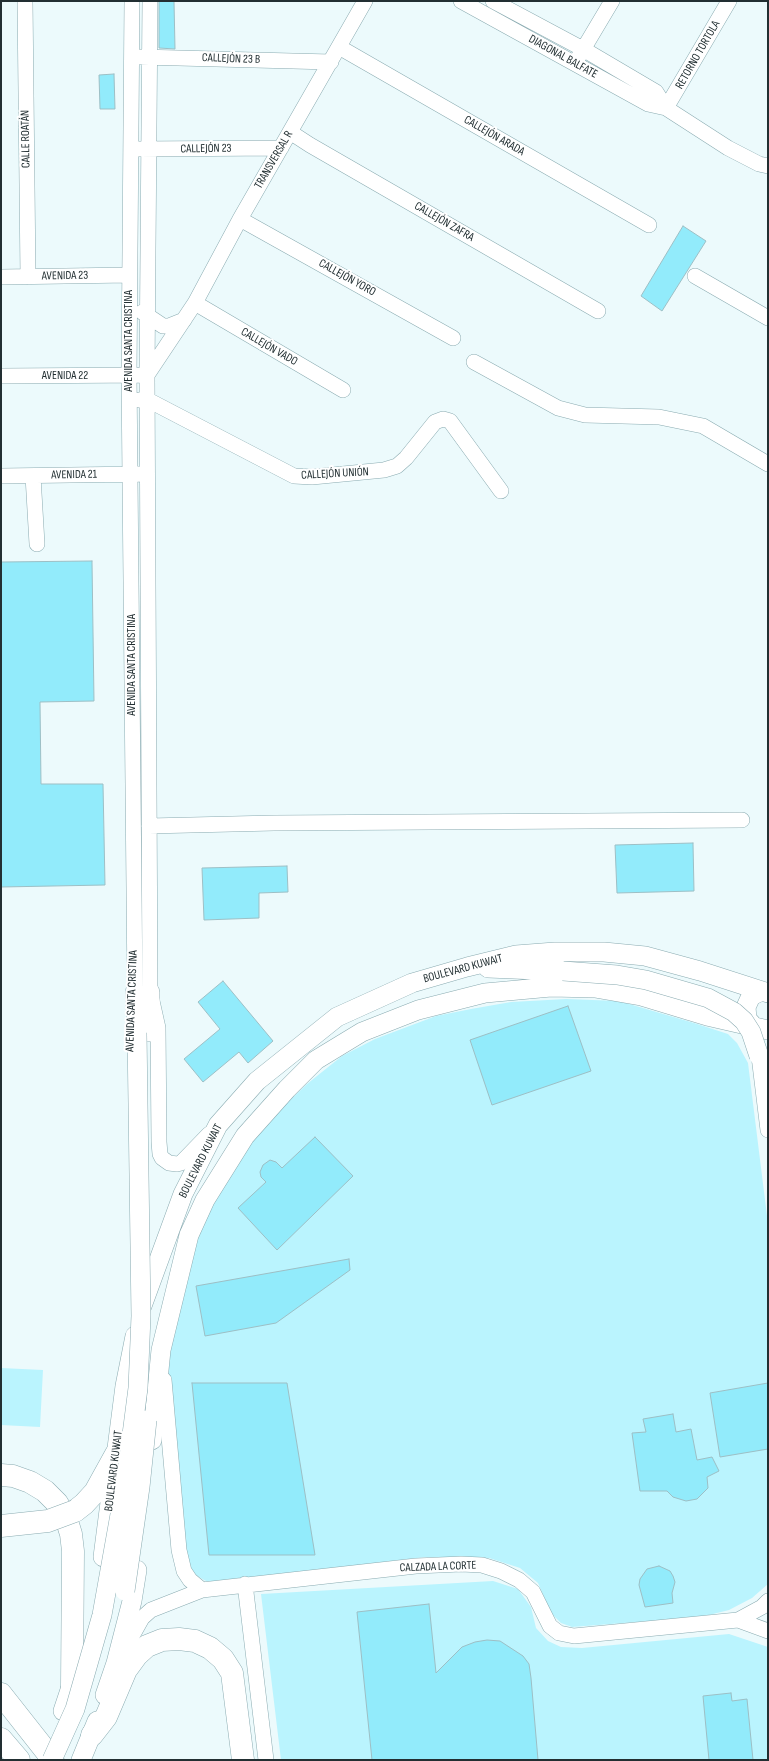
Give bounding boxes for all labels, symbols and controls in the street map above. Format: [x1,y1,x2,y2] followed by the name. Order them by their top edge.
[673,18,723,92] street label: RETORNO TORTOLA
[526,32,600,82] street label: DIAGONAL BALFATE
[202,51,260,67] street label: CALLEJÓN 23 B
[18,110,34,168] street label: CALLE ROATÁN
[461,113,527,159] street label: CALLEJÓN ARADA
[252,128,296,192] street label: TRANSVERSAL R
[180,141,232,157] street label: CALLEJÓN 23
[412,199,476,245] street label: CALLEJÓN ZAFRA
[316,256,378,300] street label: CALLEJÓN YORO
[42,268,88,284] street label: AVENIDA 23
[122,290,136,392] street label: AVENIDA SANTA CRISTINA
[238,325,300,369] street label: CALLEJÓN VADO
[42,369,88,383] street label: AVENIDA 22
[301,465,369,483] street label: CALLEJÓN UNIÓN
[51,467,97,483] street label: AVENIDA 21
[125,614,139,716] street label: AVENIDA SANTA CRISTINA
[123,950,141,1052] street label: AVENIDA SANTA CRISTINA
[422,951,504,987] street label: BOULEVARD KUWAIT
[176,1121,226,1201] street label: BOULEVARD KUWAIT
[102,1430,126,1512] street label: BOULEVARD KUWAIT
[399,1558,477,1576] street label: CALZADA LA CORTE

